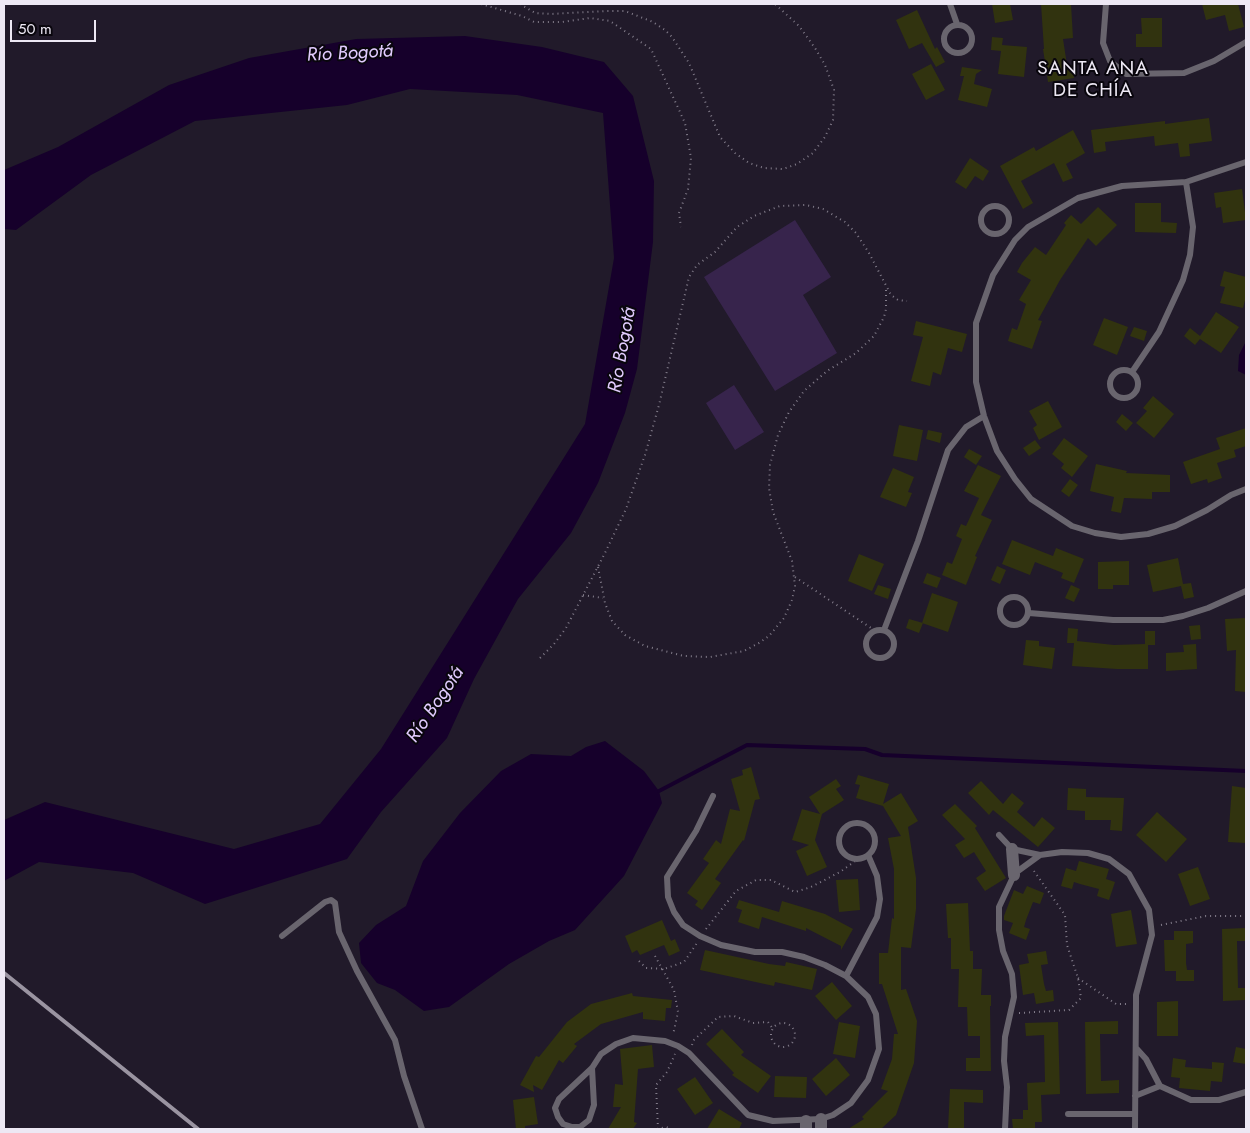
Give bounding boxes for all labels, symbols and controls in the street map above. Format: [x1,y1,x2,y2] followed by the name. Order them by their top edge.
[12,10,99,42] scale bar
[18,18,52,40] text: 50 m
[306,40,394,68] water label: Río Bogotá
[1036,58,1150,102] district label: SANTA ANA DE CHÍA
[604,305,642,395] water label: Río Bogotá
[402,663,470,747] water label: Río Bogotá

